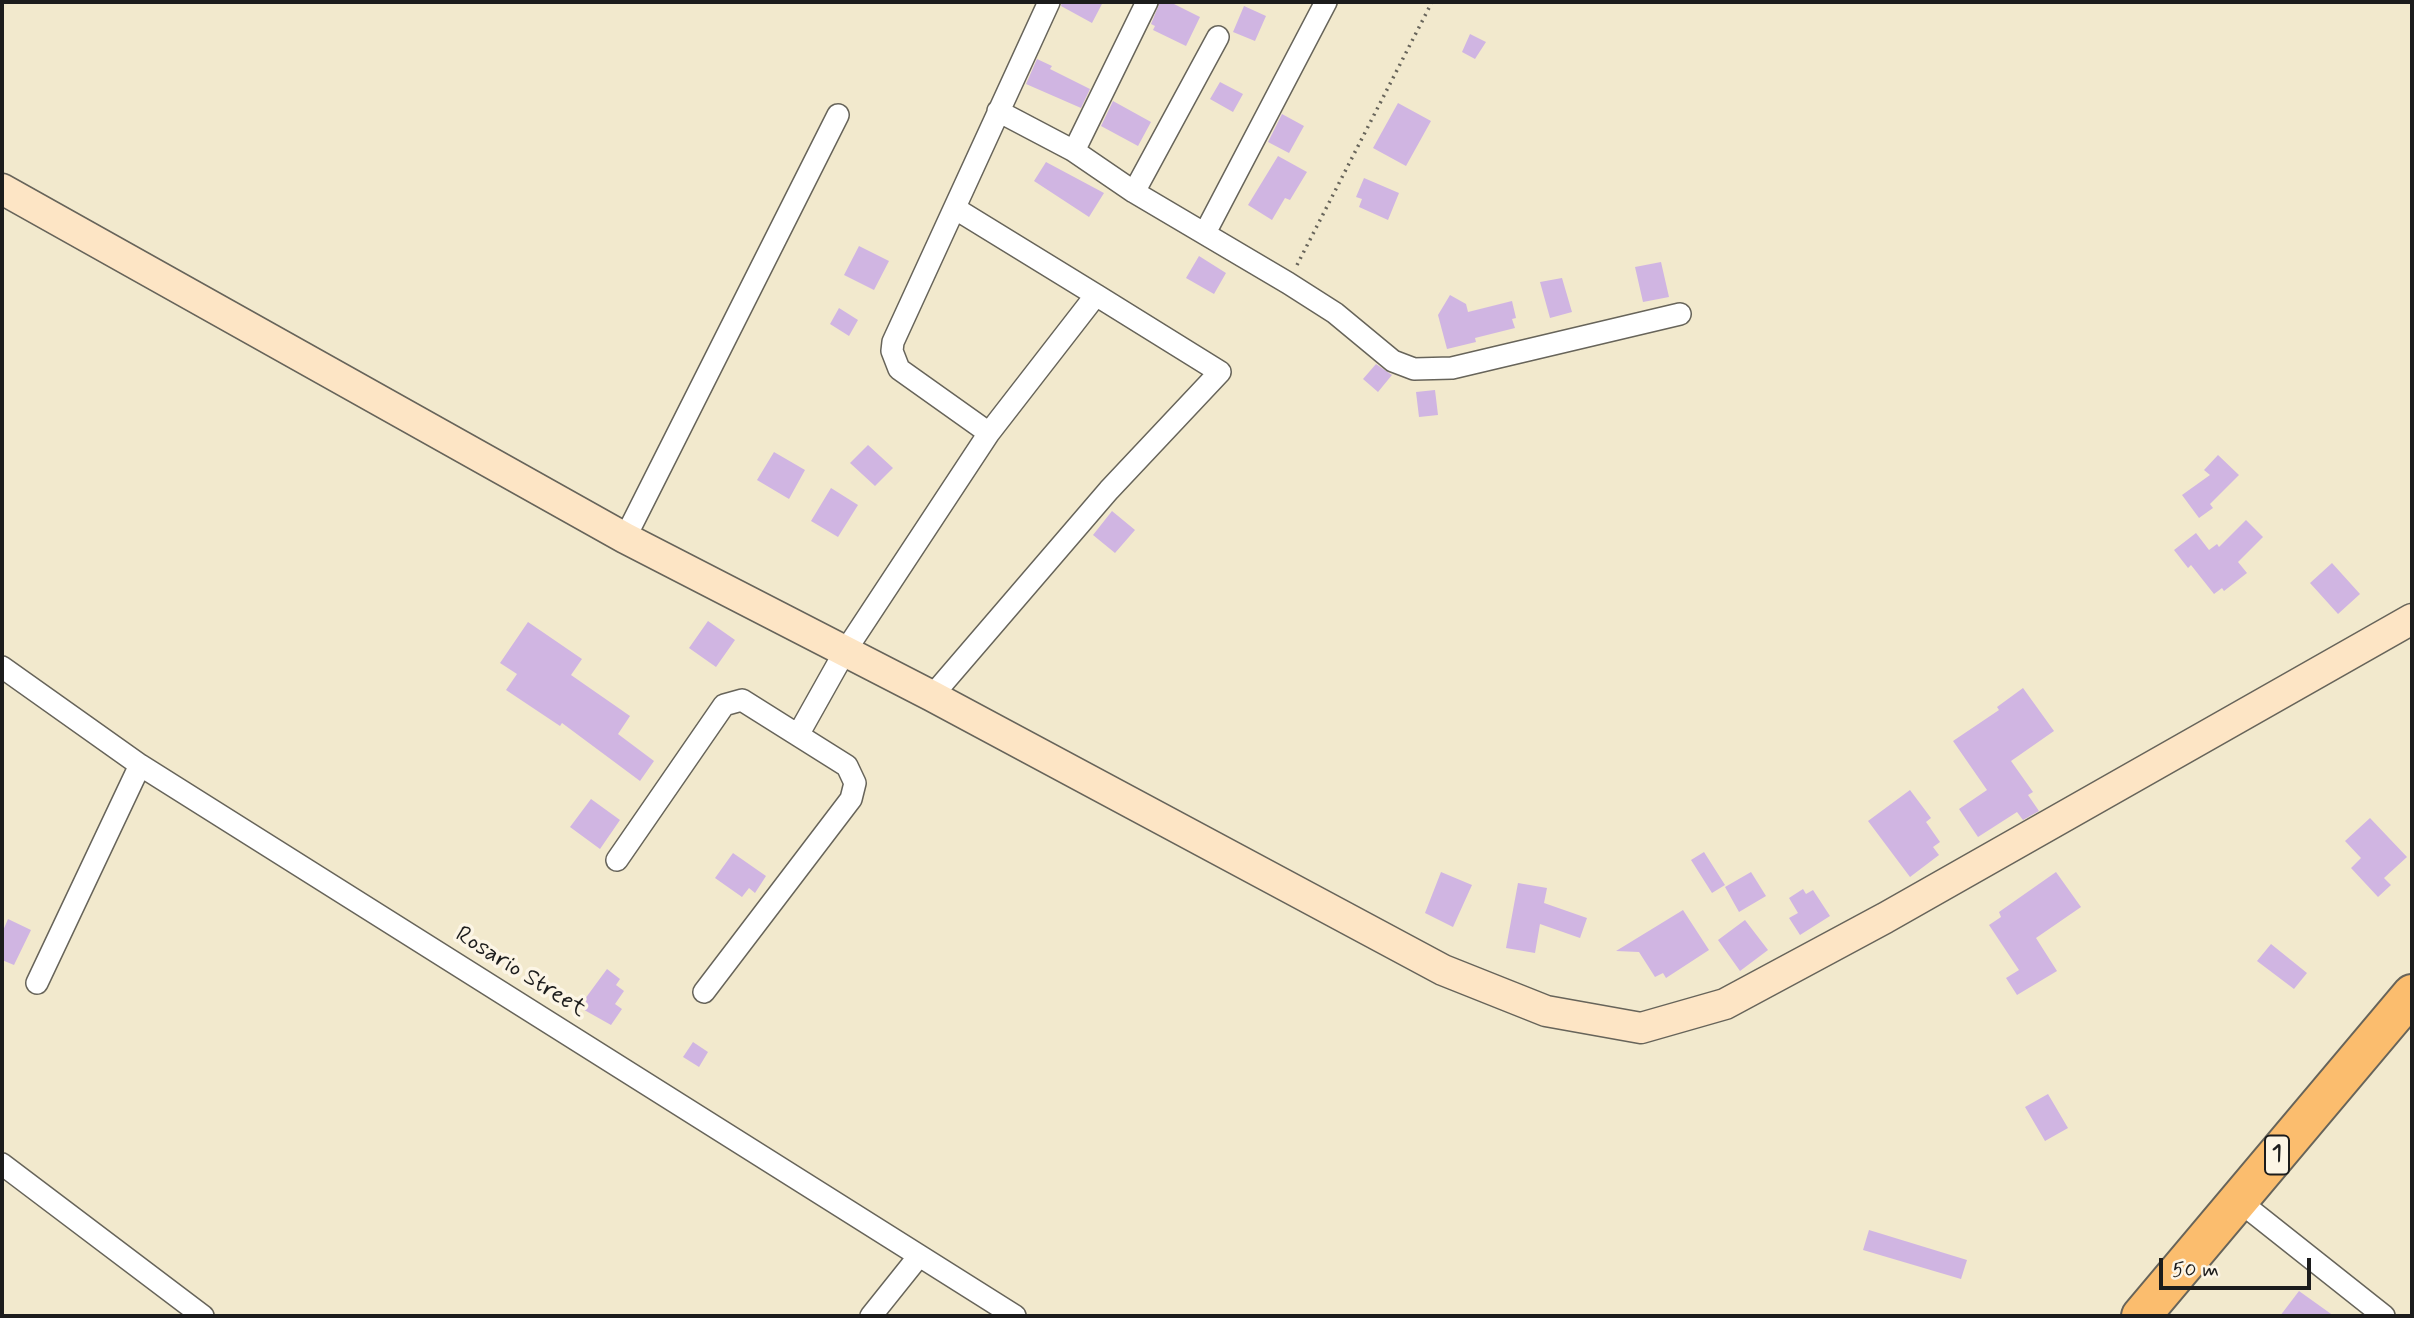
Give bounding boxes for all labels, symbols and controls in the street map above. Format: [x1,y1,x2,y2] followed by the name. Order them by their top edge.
[449,921,591,1025] street label: Rosario Street
[2265,1136,2289,1174] road number: 1
[2162,1244,2314,1288] scale bar
[2172,1256,2219,1284] text: 50 m

